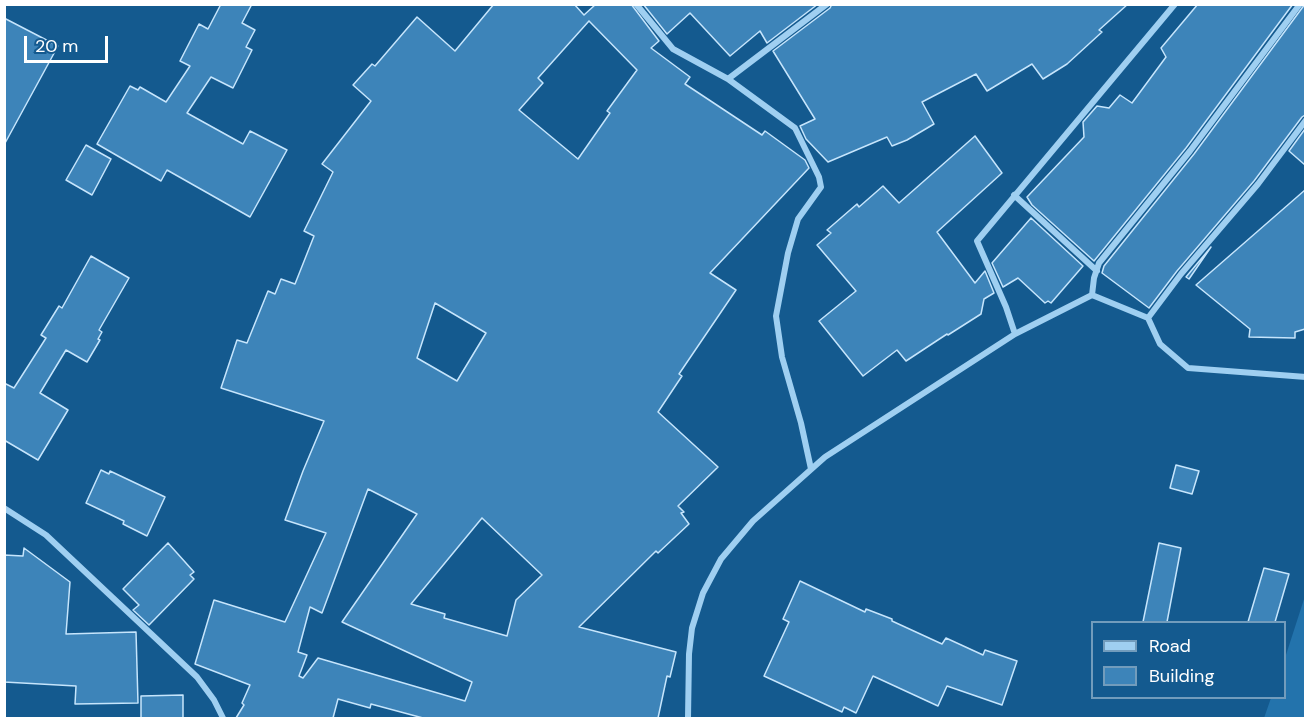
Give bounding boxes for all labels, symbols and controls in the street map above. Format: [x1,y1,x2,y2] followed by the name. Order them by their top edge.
[27,24,111,62] scale bar
[35,34,78,58] text: 20 m
[1091,621,1286,699] legend
[1149,634,1191,658] text: Road
[1149,664,1214,688] text: Building

